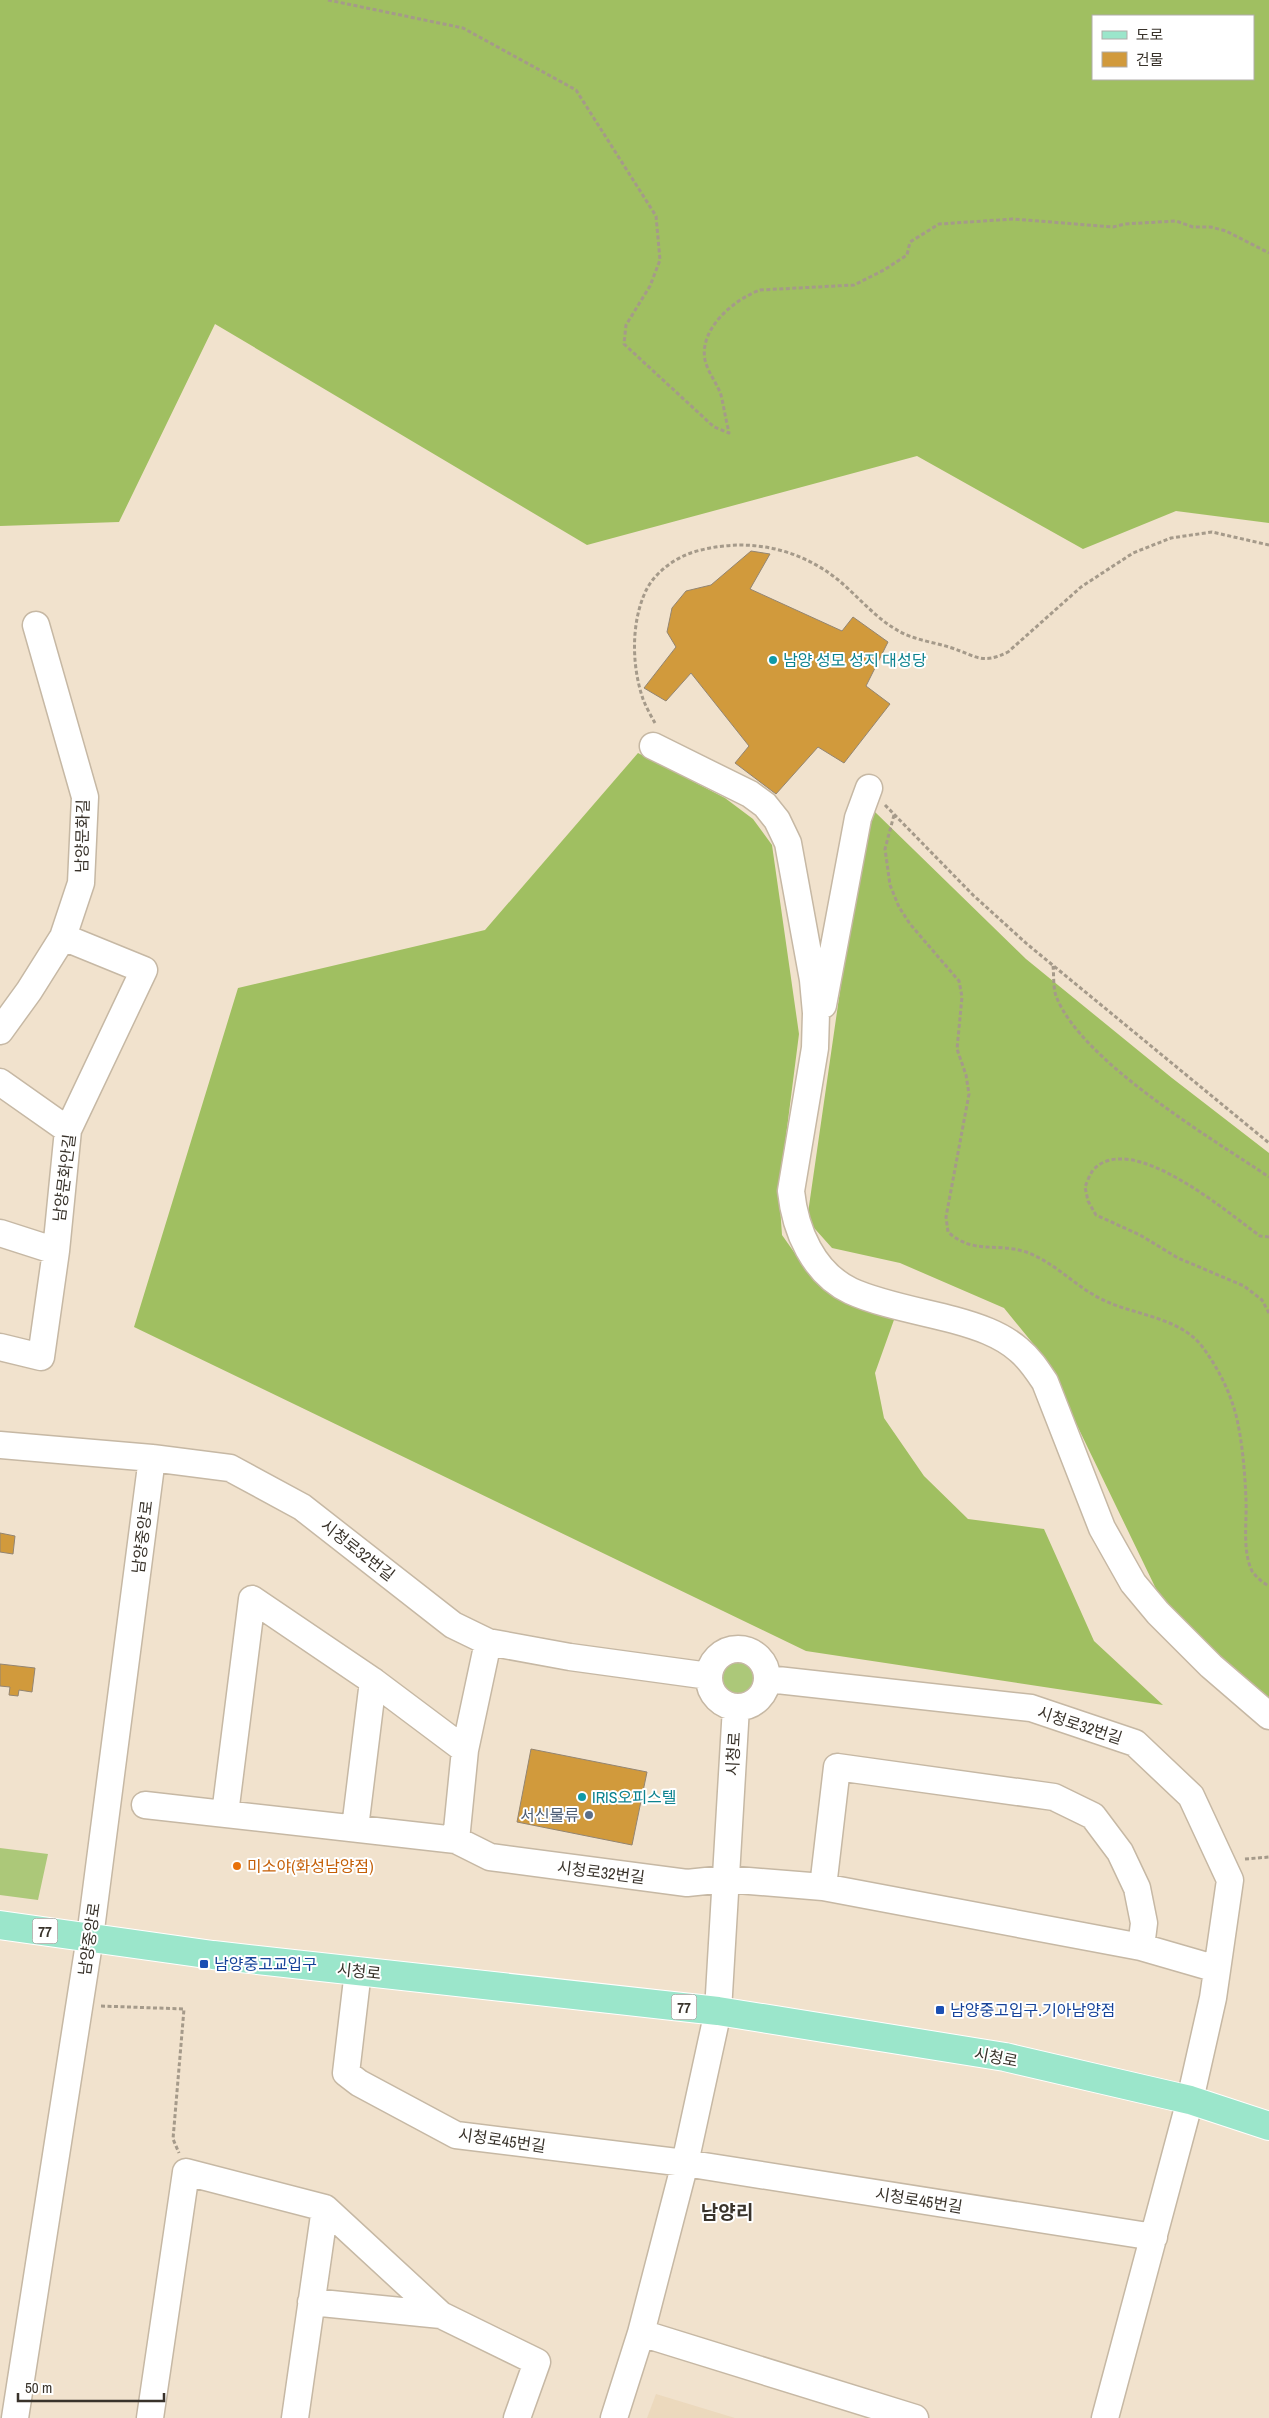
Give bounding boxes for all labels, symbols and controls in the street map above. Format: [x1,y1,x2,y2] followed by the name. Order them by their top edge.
[1092,15,1254,80] legend
[1136,24,1164,45] text: 도로
[1136,49,1164,70] text: 건물
[783,649,927,671] place label: 남양 성모 성지 대성당
[767,654,779,666] marker: 남양 성모 성지 대성당
[70,799,94,873] street label: 남양문화길
[48,1133,80,1223] street label: 남양문화안길
[127,1499,157,1575] street label: 남양중앙로
[316,1514,400,1586] street label: 시청로32번길
[1035,1701,1125,1749] street label: 시청로32번길
[721,1731,745,1777] street label: 시청로
[592,1786,676,1808] place label: IRIS오피스텔
[576,1791,588,1803] marker: IRIS오피스텔
[520,1804,579,1826] place label: 서신물류
[583,1809,595,1821] marker: 서신물류
[247,1855,374,1877] place label: 미소야(화성남양점)
[556,1856,646,1888] street label: 시청로32번길
[231,1860,243,1872] marker: 미소야(화성남양점)
[73,1901,105,1977] street label: 남양중앙로
[32,1918,58,1944] road number: 77
[214,1953,317,1975] place label: 남양중고교입구
[198,1958,210,1970] marker: 남양중고교입구
[336,1958,382,1984] street label: 시청로
[672,1994,696,2020] road number: 77
[950,1999,1116,2021] place label: 남양중고입구.기아남양점
[934,2004,946,2016] marker: 남양중고입구.기아남양점
[972,2042,1020,2072] street label: 시청로
[457,2123,547,2157] street label: 시청로45번길
[874,2182,964,2218] street label: 시청로45번길
[701,2199,753,2225] district label: 남양리
[18,2370,164,2402] scale bar
[25,2377,52,2398] text: 50 m

